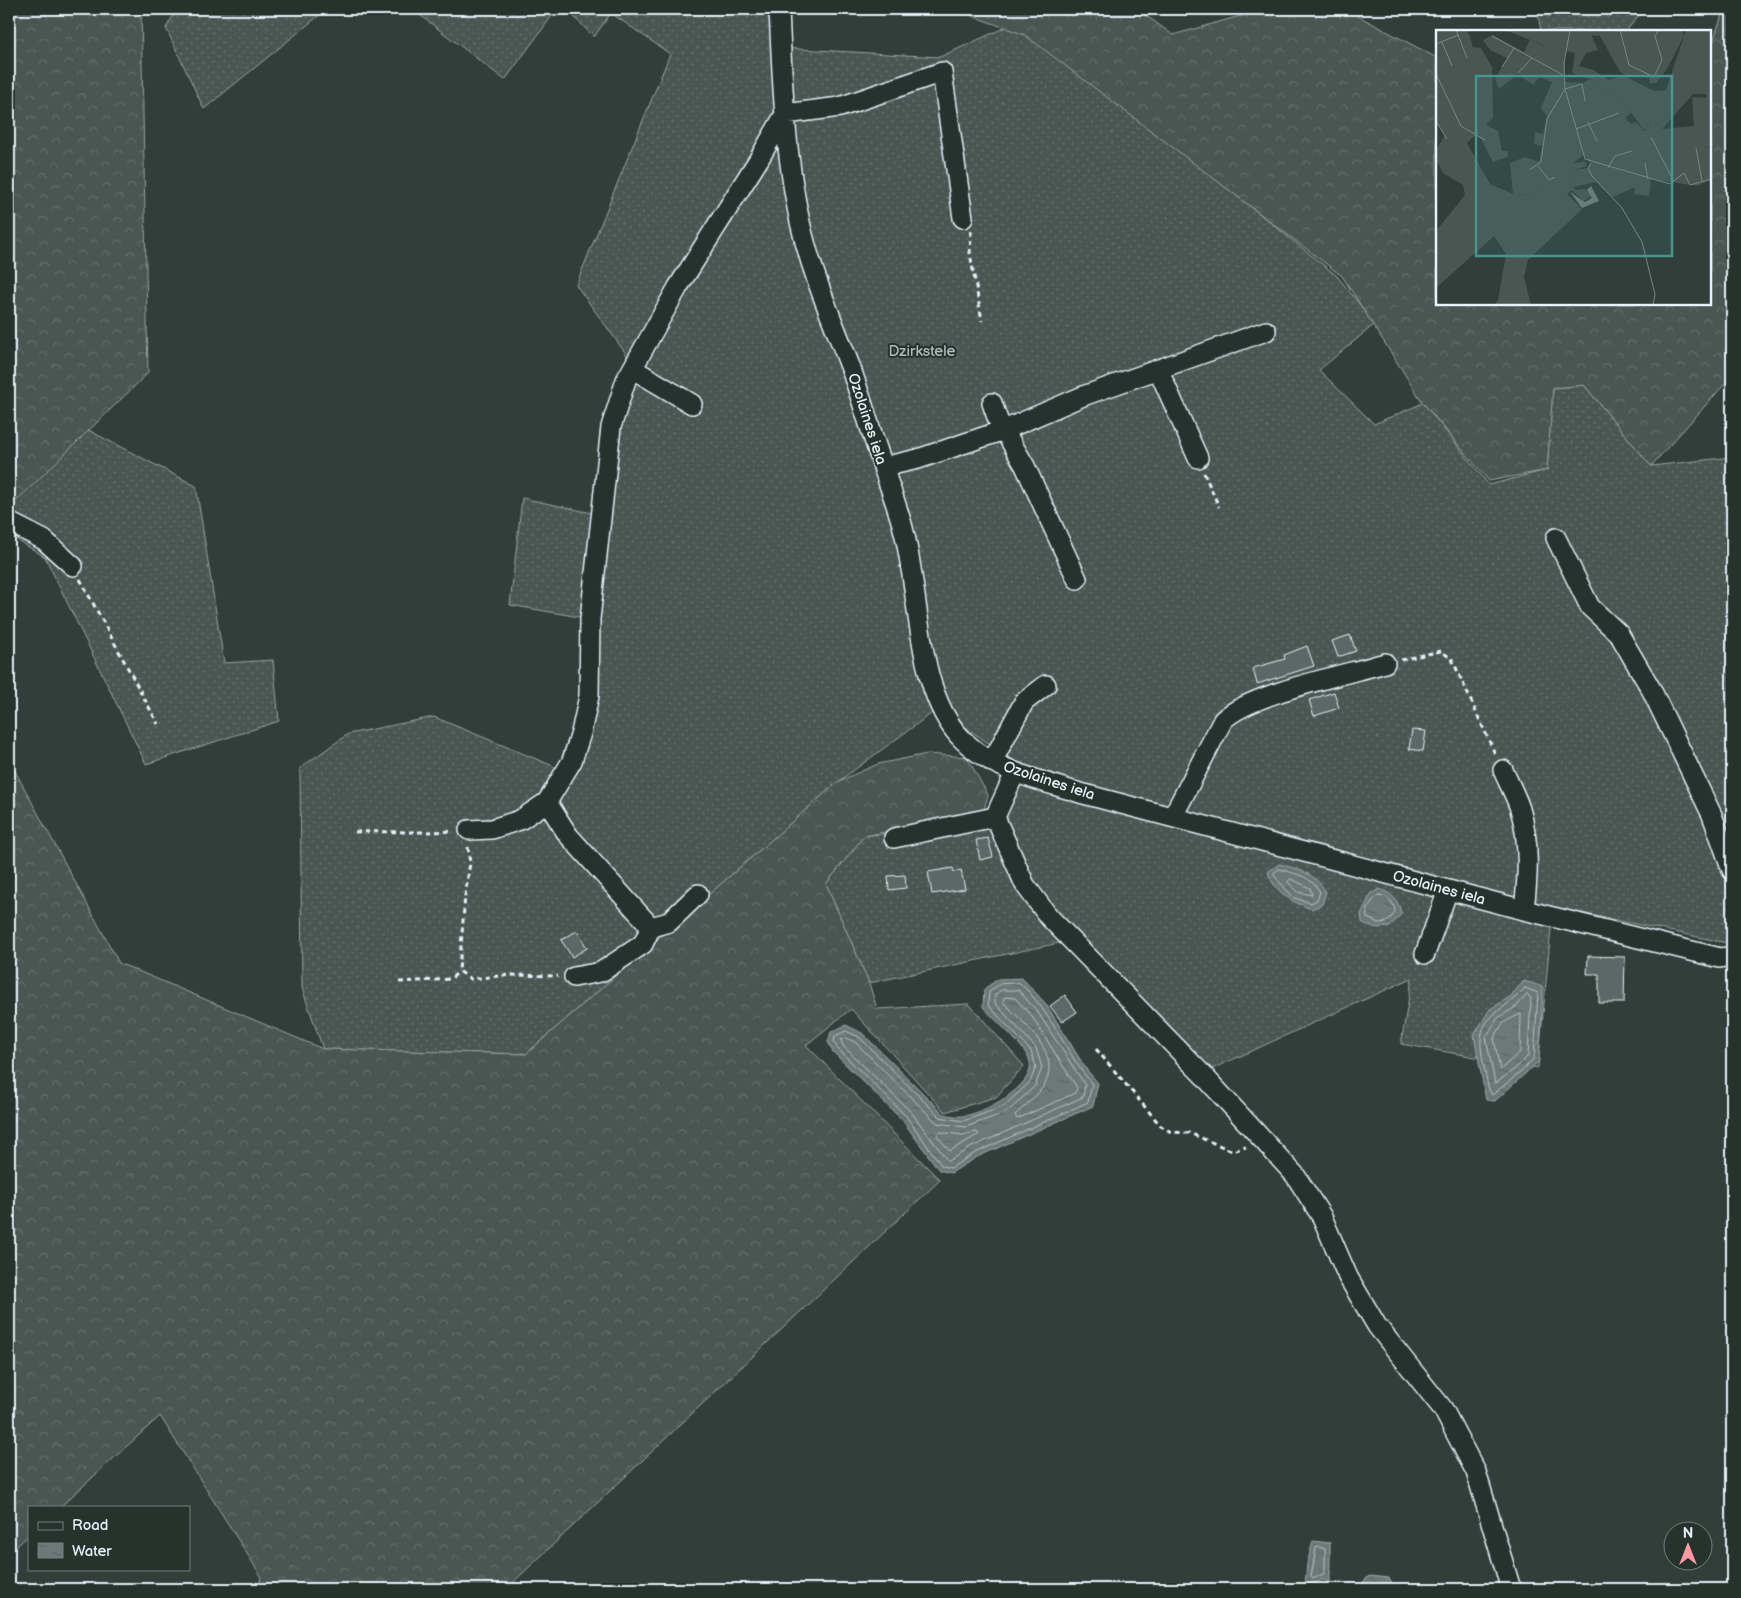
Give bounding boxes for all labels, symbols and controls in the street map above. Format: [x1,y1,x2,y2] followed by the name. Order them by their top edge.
[1436,30,1711,305] inset map
[889,342,955,361] park label: Dzirkstele
[843,371,891,467] street label: Ozolaines iela
[1001,757,1097,805] street label: Ozolaines iela
[1391,867,1487,909] street label: Ozolaines iela
[28,1506,190,1570] legend
[72,1516,108,1535] text: Road
[1664,1520,1714,1570] north arrow
[1683,1525,1693,1542] text: N
[72,1542,112,1561] text: Water

